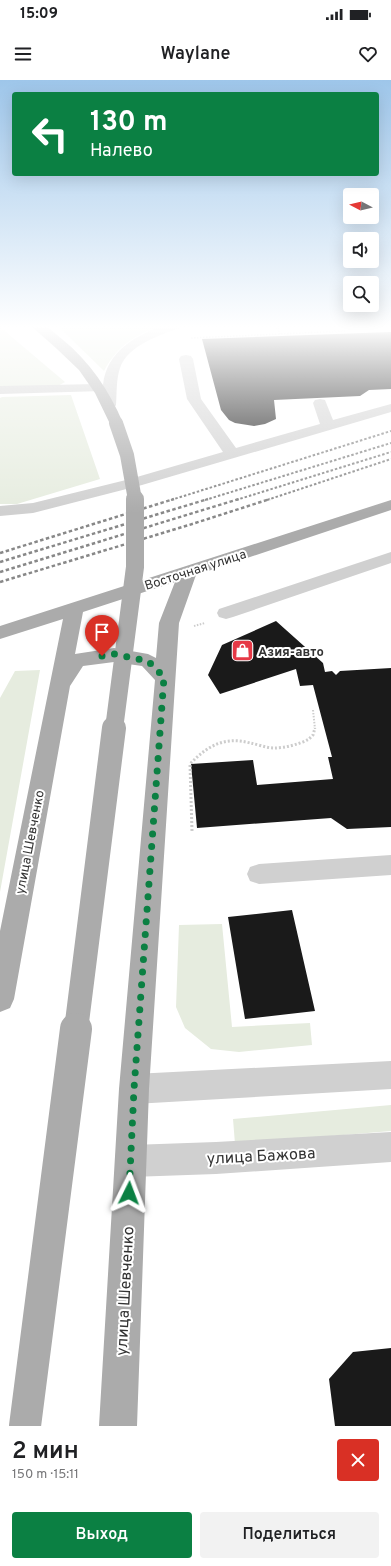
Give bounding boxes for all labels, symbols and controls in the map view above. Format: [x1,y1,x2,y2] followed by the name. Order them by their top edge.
[20,5,58,24] text: 15:09
[12,43,34,65] icon: menu
[161,43,230,66] text: Waylane
[357,43,379,65] icon: heart
[90,105,168,141] text: 130 m
[24,108,76,160] icon: left
[90,140,153,163] text: Налево
[343,188,379,224] north arrow
[343,188,379,312] map controls
[343,232,379,268] button: sound
[343,276,379,312] button: search
[143,547,248,595] street label: Восточная улица
[85,615,119,656] pin
[91,621,113,643] icon: arrive
[230,638,256,664] shop icon: Азия-авто
[258,645,324,661] place label: Азия-авто
[13,789,49,896] street label: улица Шевченко
[206,1144,316,1170] street label: улица Бажова
[108,1172,150,1214] position arrow
[113,1226,139,1356] street label: улица Шевченко
[12,1437,79,1467] text: 2 мин
[337,1439,379,1481] button: close
[12,1467,79,1483] text: 150 m · 15:11
[12,1512,192,1558] button: Выход
[200,1512,379,1558] button: Поделиться

